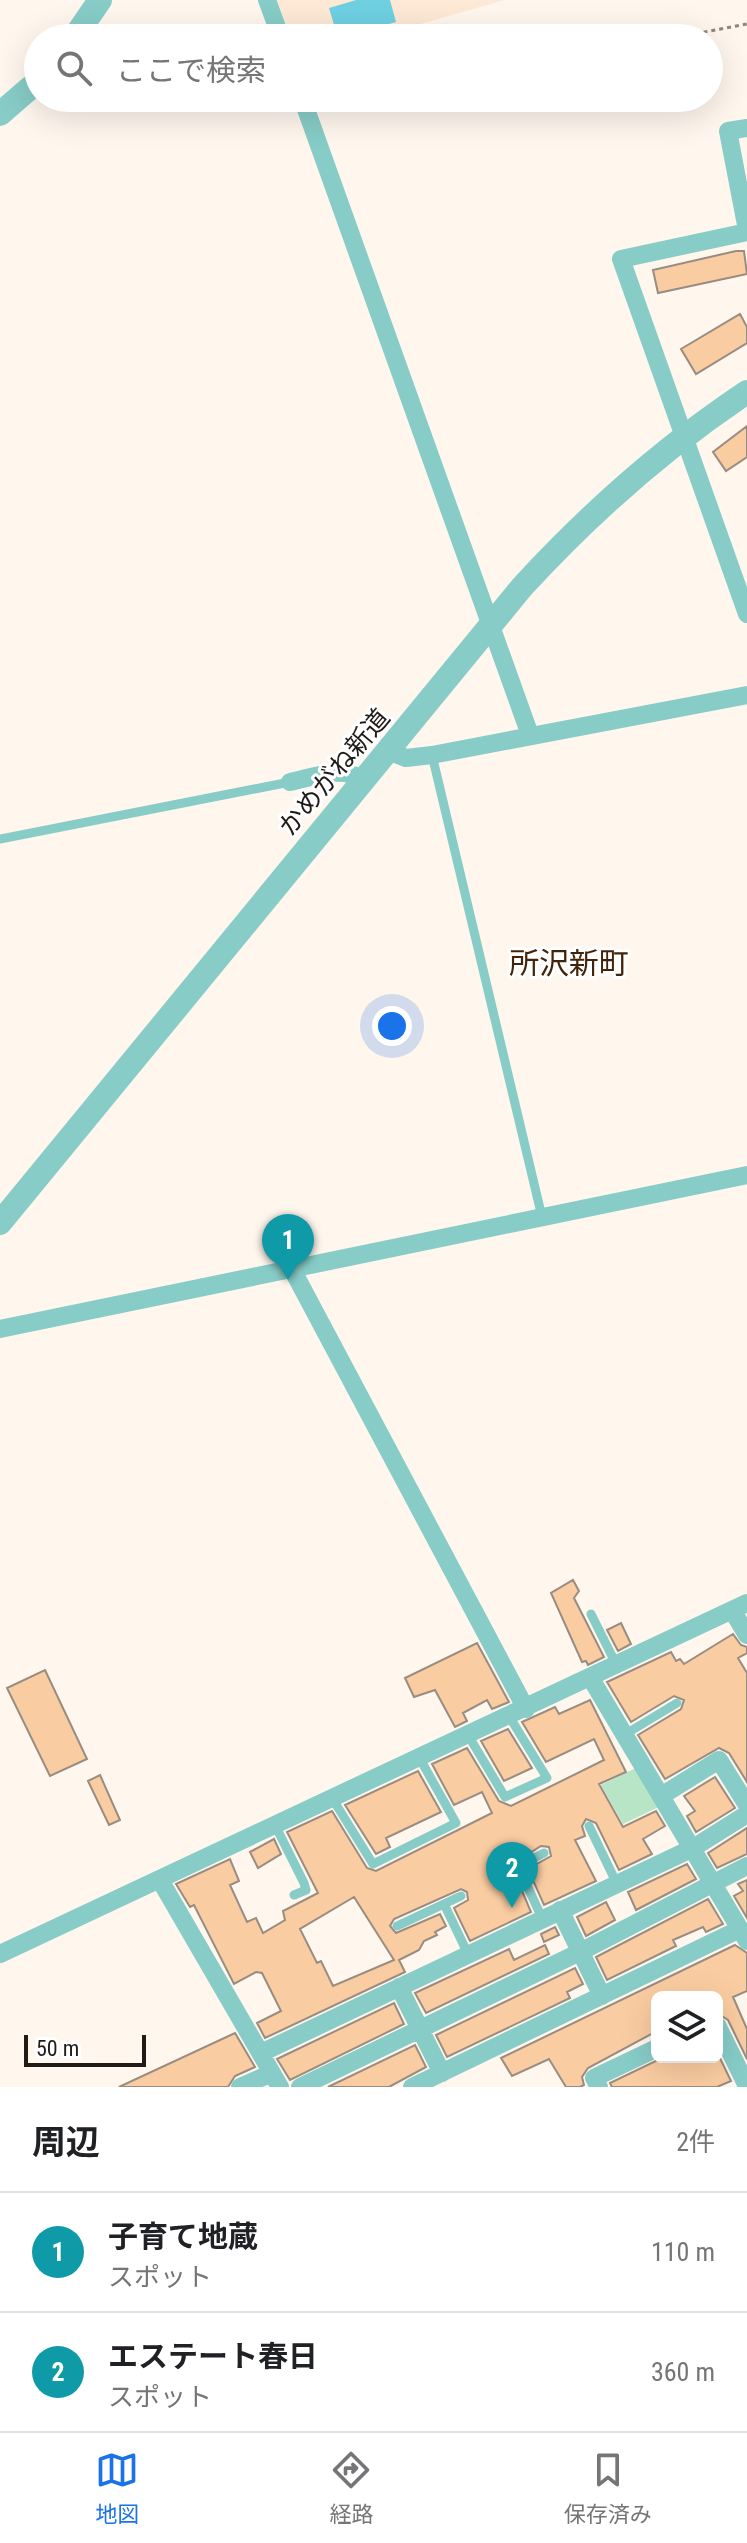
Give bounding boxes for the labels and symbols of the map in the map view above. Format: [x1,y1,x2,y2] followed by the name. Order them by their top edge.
[272,703,396,841] street label: かめがね新道
[509,946,629,981] district label: 所沢新町
[372,1006,412,1046] your location
[262,1214,314,1280] pin: 1
[486,1842,538,1908] pin: 2
[24,2031,146,2067] scale bar

